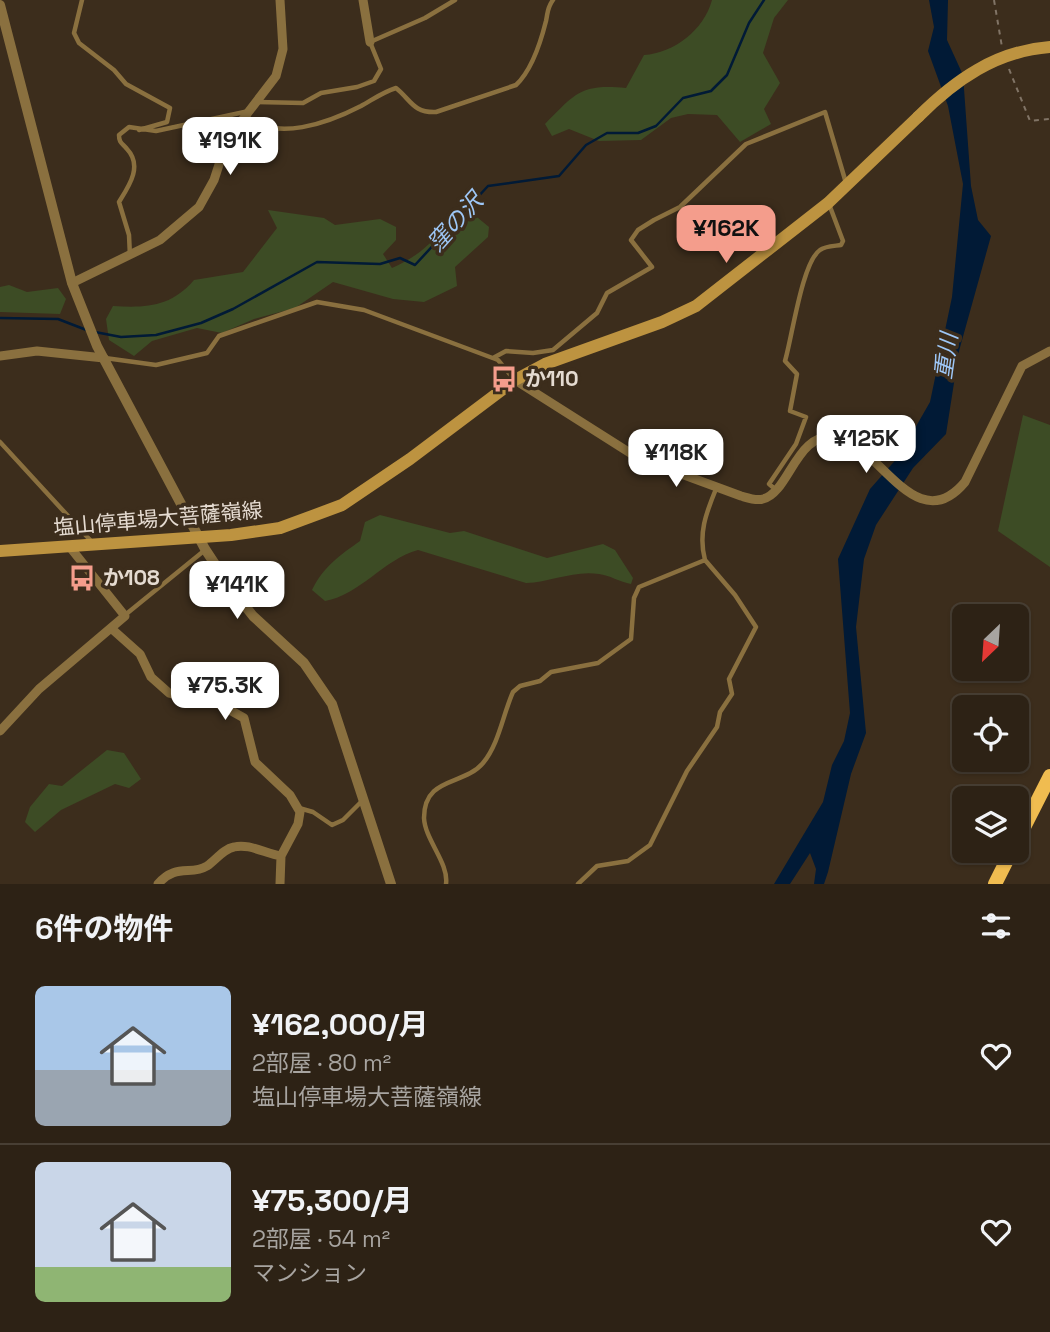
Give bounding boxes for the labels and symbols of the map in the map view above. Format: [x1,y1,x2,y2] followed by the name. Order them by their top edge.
[181,118,279,177] pin: ¥191K
[421,184,491,258] water label: 窪の沢
[677,205,775,265] pin: ¥162K
[928,328,964,381] water label: 重川
[489,364,519,394] bus stop icon: か110
[525,365,579,392] place label: か110
[817,416,915,475] pin: ¥125K
[627,430,725,489] pin: ¥118K
[52,496,264,541] street label: 塩山停車場大菩薩嶺線
[188,562,286,621] pin: ¥141K
[67,563,97,593] bus stop icon: か108
[103,564,160,591] place label: か108
[952,604,1029,681] north arrow
[168,662,282,722] pin: ¥75.3K

